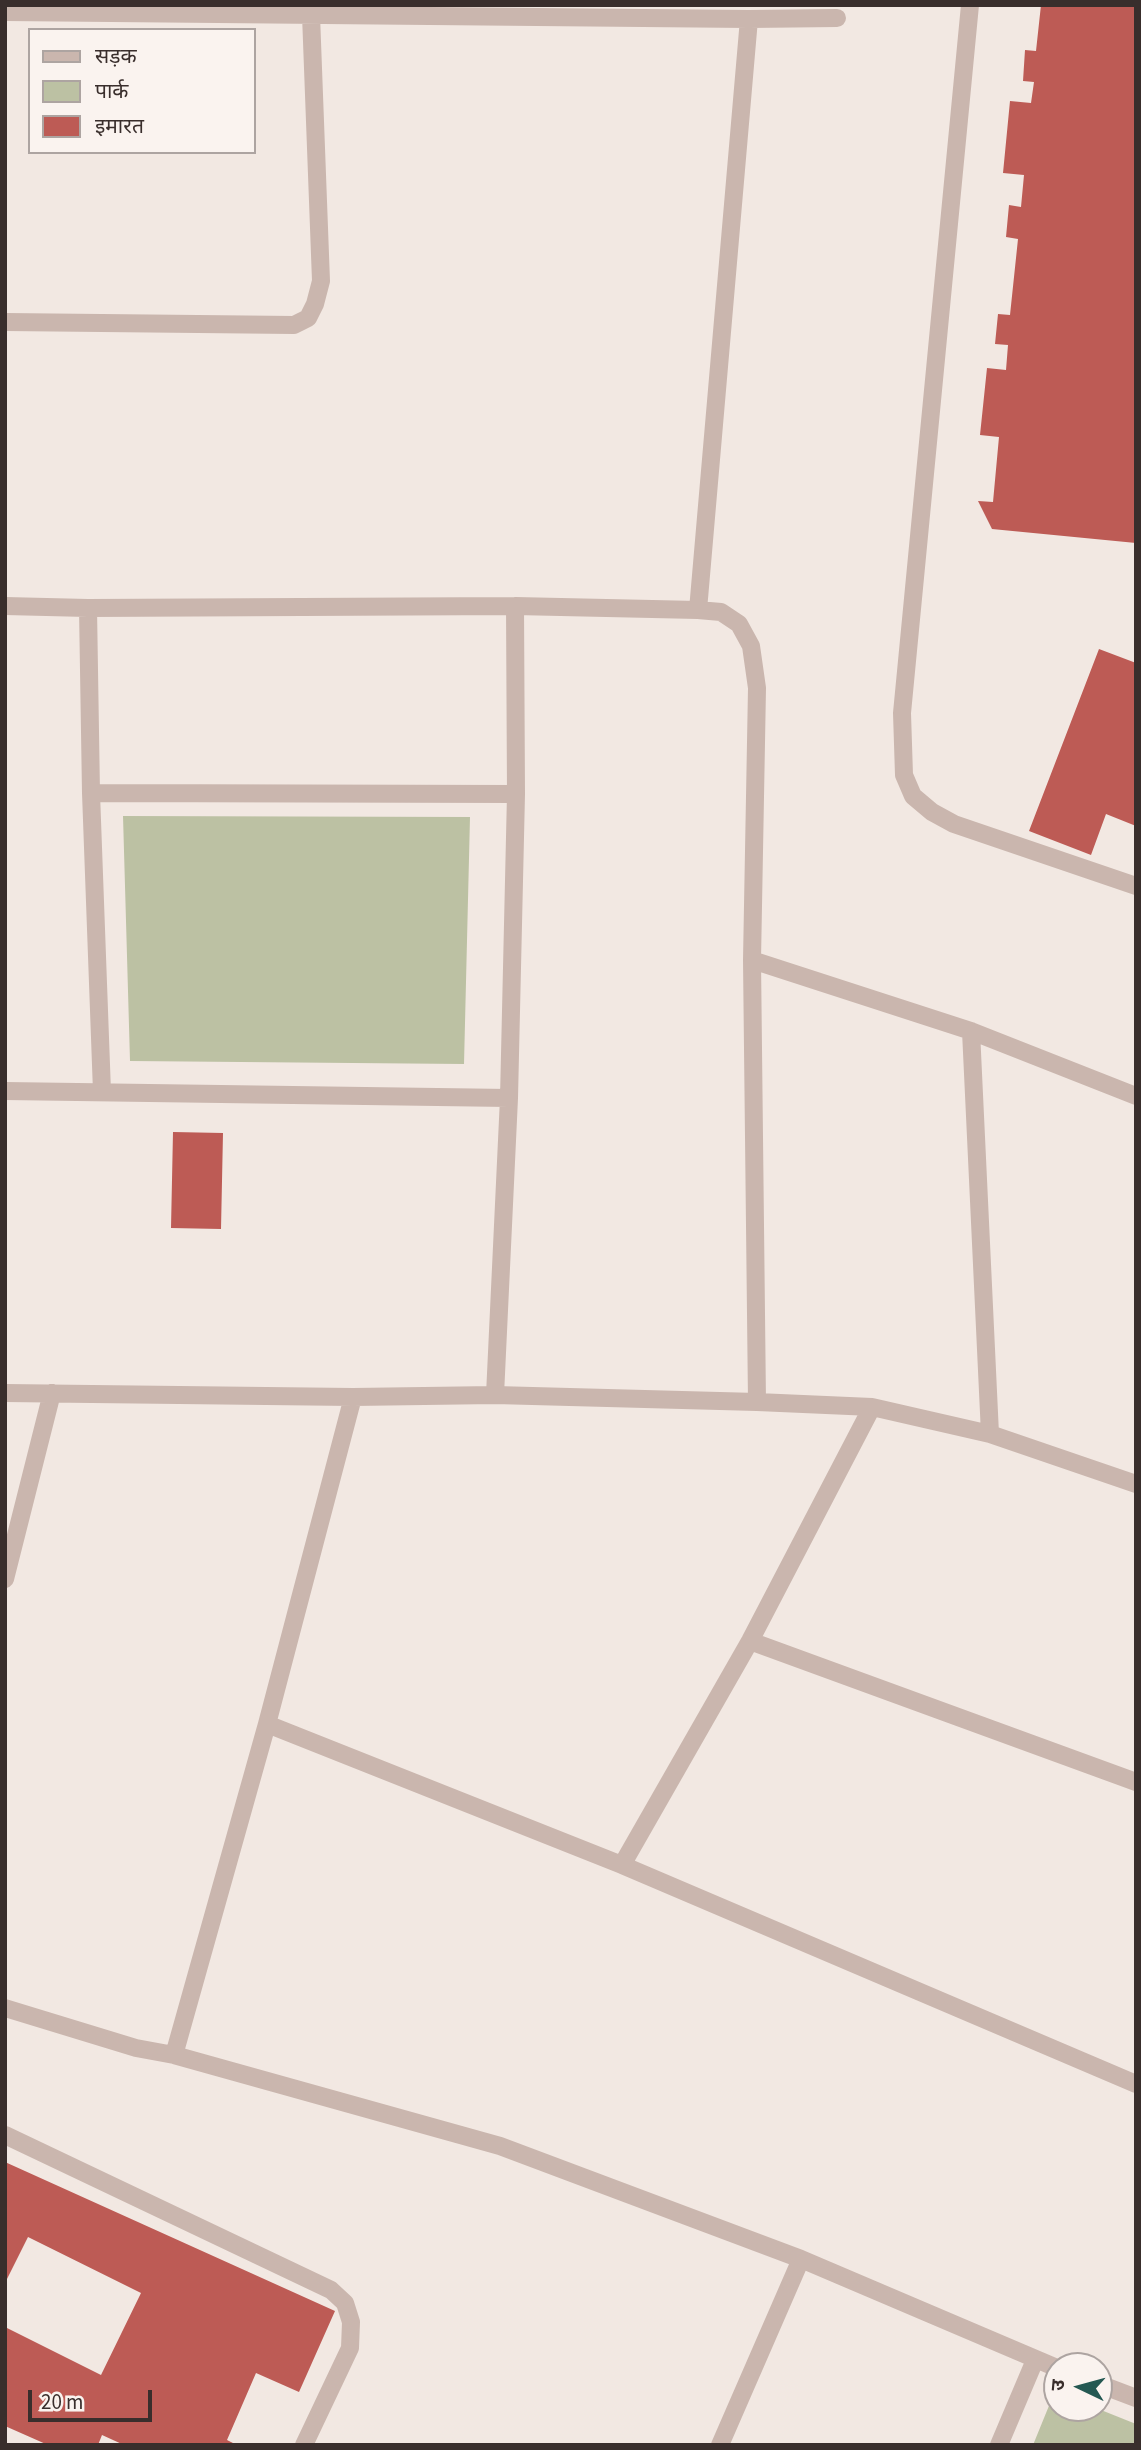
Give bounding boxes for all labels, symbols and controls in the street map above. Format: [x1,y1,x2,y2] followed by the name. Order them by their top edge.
[28,28,256,154] legend
[95,41,137,71] text: सड़क
[95,76,129,106] text: पार्क
[95,111,144,141] text: इमारत
[1043,2352,1113,2422] north arrow
[32,2376,156,2420] scale bar
[1045,2379,1073,2392] text: उ
[41,2387,83,2417] text: 20 m

